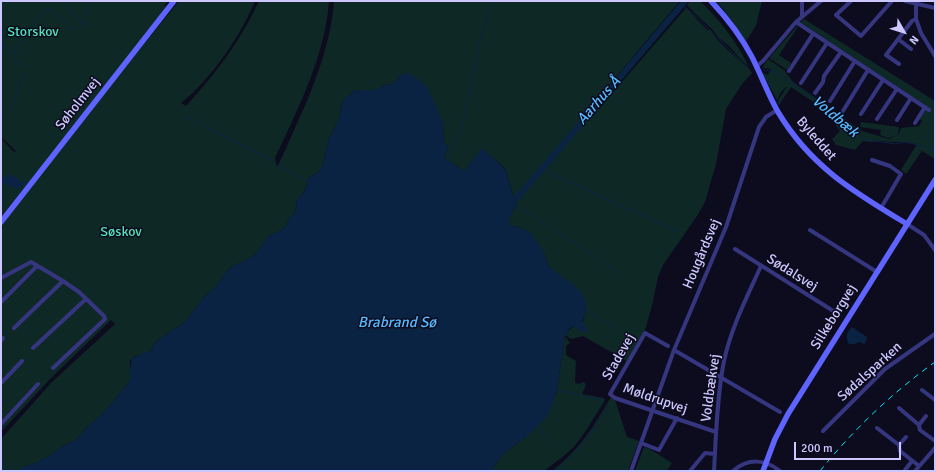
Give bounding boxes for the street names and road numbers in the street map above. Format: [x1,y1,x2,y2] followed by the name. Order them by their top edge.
[52,74,104,134] street label: Søholmvej
[792,114,840,164] street label: Byleddet
[680,216,724,292] street label: Hougårdsvej
[763,251,821,295] street label: Sødalsvej
[807,281,861,353] street label: Silkeborgvej
[599,331,639,383] street label: Stadevej
[834,339,906,405] street label: Sødalsparken
[698,353,724,423] street label: Voldbækvej
[620,380,690,418] street label: Møldrupvej

